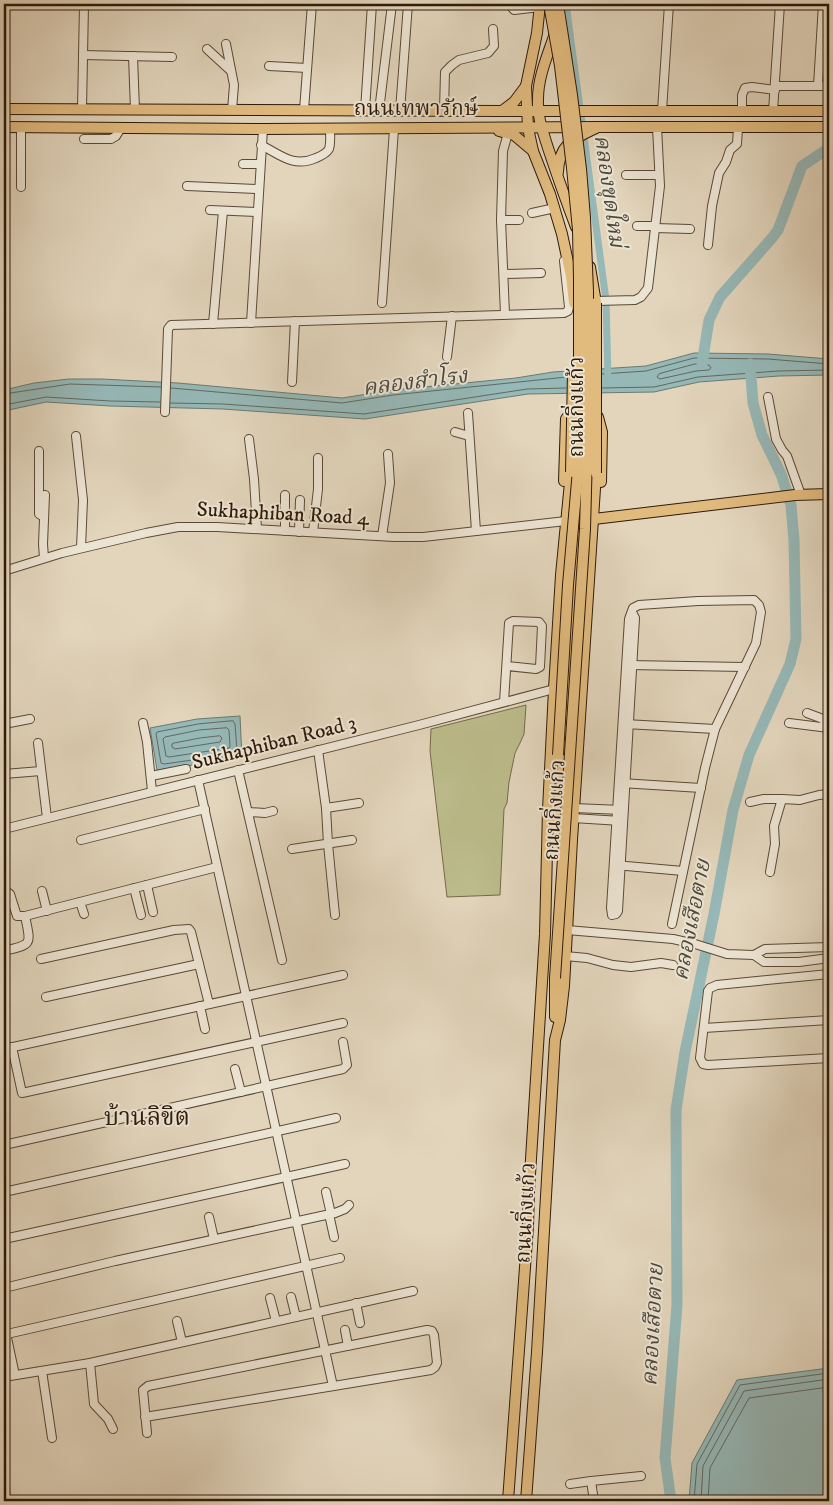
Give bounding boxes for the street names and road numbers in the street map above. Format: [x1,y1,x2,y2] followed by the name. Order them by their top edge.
[354,95,479,122] street label: ถนนเทพารักษ์
[560,356,590,458] street label: ถนนกิ่งแก้ว
[196,496,371,532] street label: Sukhaphiban Road 4
[189,710,359,776] street label: Sukhaphiban Road 3
[535,758,571,861] street label: ถนนกิ่งแก้ว
[507,1162,542,1264] street label: ถนนกิ่งแก้ว

